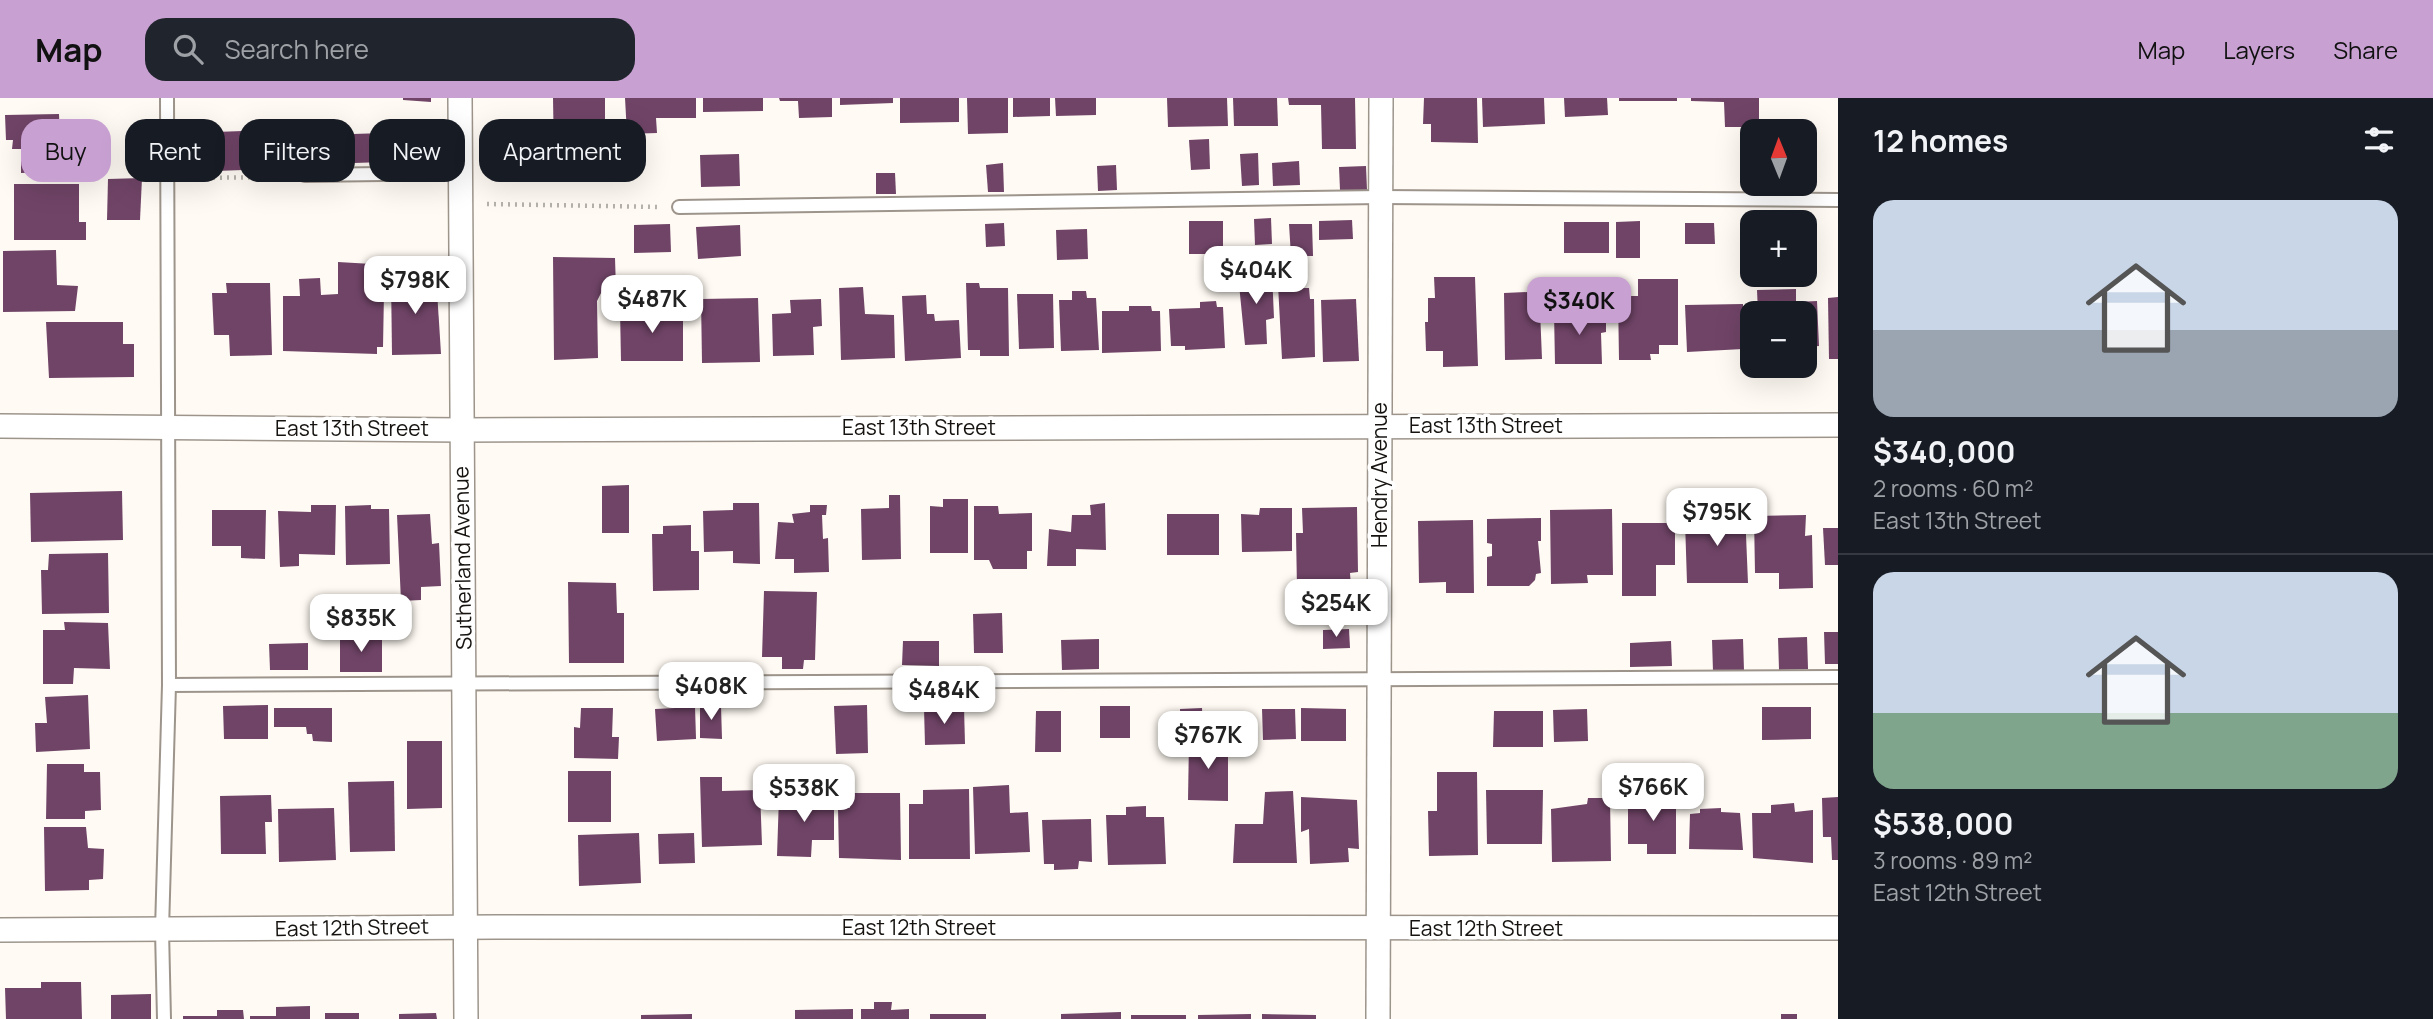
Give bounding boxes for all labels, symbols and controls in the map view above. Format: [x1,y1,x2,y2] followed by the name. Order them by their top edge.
[145,18,635,81] search box
[35,27,103,72] text: Map
[169,30,207,68] icon: search
[225,31,369,67] text: Search here
[2138,33,2185,66] text: Map
[2223,33,2295,66] text: Layers
[2333,33,2398,66] text: Share
[21,119,111,182] chip: Buy
[125,119,225,182] chip: Rent
[239,119,355,182] chip: Filters
[369,119,465,182] chip: New
[479,119,646,182] chip: Apartment
[1740,119,1816,196] north arrow
[1740,119,1817,378] map controls
[1873,120,2008,161] text: 12 homes
[2360,121,2398,159] icon: filters
[1740,210,1817,287] button: +
[2073,245,2199,371] icon: home
[1207,246,1305,306] pin: $404K
[1220,253,1292,285] text: $404K
[366,256,464,316] pin: $798K
[380,263,450,295] text: $798K
[603,275,701,335] pin: $487K
[1530,278,1628,337] pin: $340K
[617,282,687,314] text: $487K
[1543,284,1615,316] text: $340K
[1740,301,1817,378] button: −
[1365,402,1393,548] street label: Hendry Avenue
[1409,411,1563,439] street label: East 13th Street
[842,413,996,441] street label: East 13th Street
[275,414,429,442] street label: East 13th Street
[1873,431,2016,472] text: $340,000
[446,466,478,650] street label: Sutherland Avenue
[1873,472,2034,504] text: 2 rooms · 60 m²
[1668,489,1766,548] pin: $795K
[1682,495,1752,527] text: $795K
[1873,504,2042,536] text: East 13th Street
[1287,580,1385,639] pin: $254K
[1301,586,1371,618] text: $254K
[312,594,410,654] pin: $835K
[326,601,396,633] text: $835K
[2073,617,2199,743] icon: home
[662,662,760,722] pin: $408K
[895,666,993,726] pin: $484K
[675,669,747,701] text: $408K
[908,673,980,705] text: $484K
[1159,712,1257,771] pin: $767K
[1174,718,1242,750] text: $767K
[755,764,853,824] pin: $538K
[1604,764,1702,823] pin: $766K
[1618,770,1688,802] text: $766K
[769,771,839,803] text: $538K
[1873,803,2014,844] text: $538,000
[1873,844,2033,876] text: 3 rooms · 89 m²
[1873,876,2042,908] text: East 12th Street
[275,912,429,942] street label: East 12th Street
[842,913,996,941] street label: East 12th Street
[1409,914,1563,942] street label: East 12th Street

